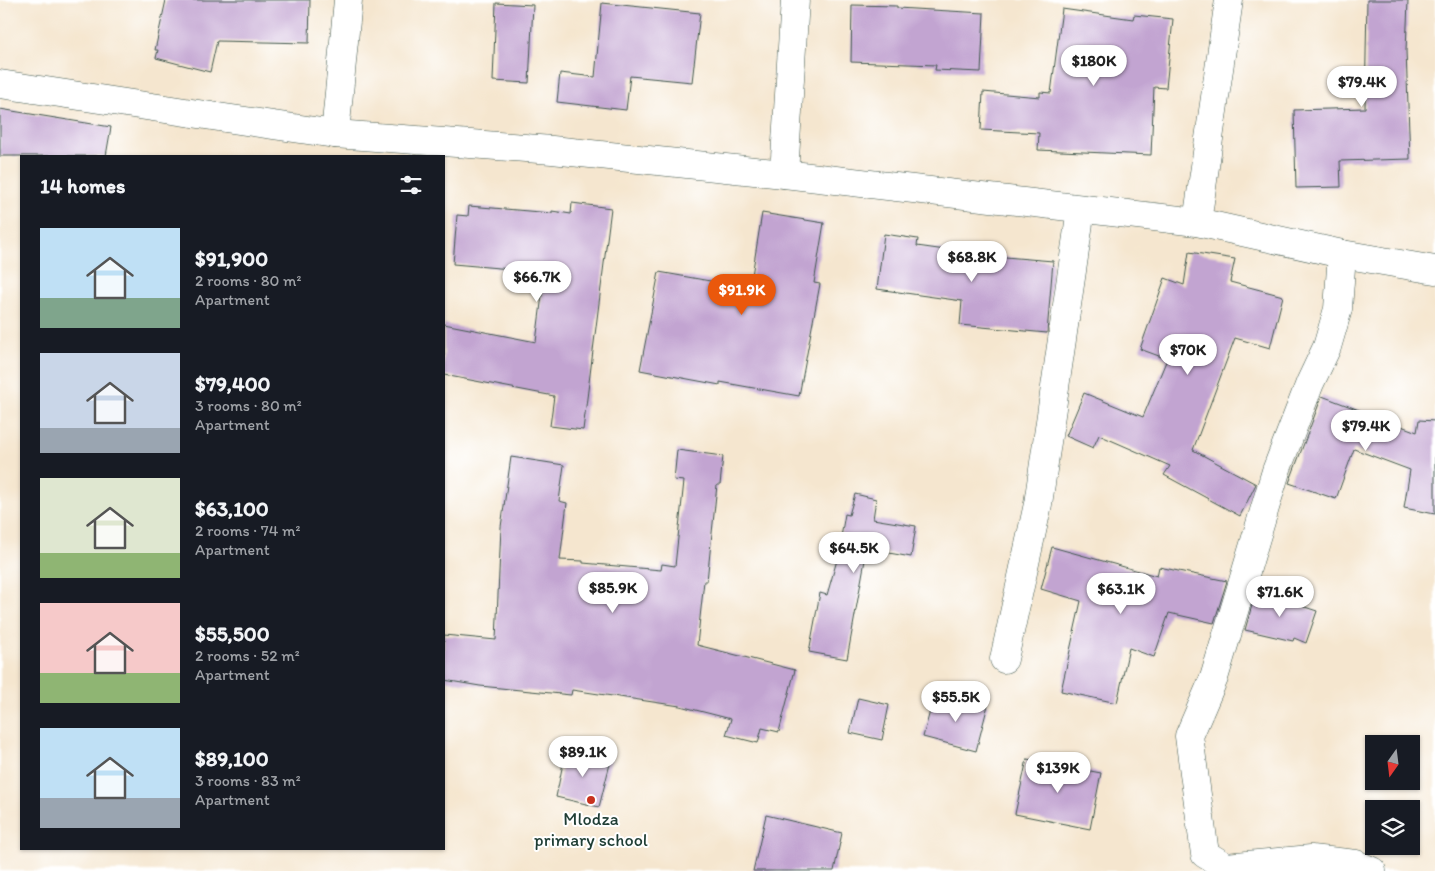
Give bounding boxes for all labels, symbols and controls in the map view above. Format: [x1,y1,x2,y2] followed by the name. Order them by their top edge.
[1059,44,1129,87] pin: $180K
[1072,51,1116,70] text: $180K
[1321,66,1403,108] pin: $79.4K
[1338,72,1386,91] text: $79.4K
[397,171,425,199] icon: filters
[40,173,125,198] text: 14 homes
[931,240,1013,283] pin: $68.8K
[195,246,268,271] text: $91,900
[948,247,996,266] text: $68.8K
[80,248,140,308] icon: home
[496,260,578,303] pin: $66.7K
[513,267,561,286] text: $66.7K
[195,271,301,290] text: 2 rooms · 80 m²
[701,274,783,316] pin: $91.9K
[719,280,765,299] text: $91.9K
[195,290,270,309] text: Apartment
[1158,334,1218,376] pin: $70K
[1170,340,1206,359] text: $70K
[195,371,271,396] text: $79,400
[80,373,140,433] icon: home
[195,396,302,415] text: 3 rooms · 80 m²
[1325,410,1407,452] pin: $79.4K
[195,415,270,434] text: Apartment
[1342,416,1390,435] text: $79.4K
[195,496,269,521] text: $63,100
[80,498,140,558] icon: home
[195,521,300,540] text: 2 rooms · 74 m²
[813,532,895,574] pin: $64.5K
[830,538,878,557] text: $64.5K
[195,540,270,559] text: Apartment
[572,572,654,614] pin: $85.9K
[1080,572,1162,615] pin: $63.1K
[1239,576,1321,618] pin: $71.6K
[589,578,637,597] text: $85.9K
[1098,579,1144,598] text: $63.1K
[1257,582,1303,601] text: $71.6K
[195,621,270,646] text: $55,500
[80,623,140,683] icon: home
[195,646,300,665] text: 2 rooms · 52 m²
[195,665,270,684] text: Apartment
[915,680,997,723] pin: $55.5K
[932,687,980,706] text: $55.5K
[1365,735,1420,790] north arrow
[1365,735,1420,855] map controls
[542,736,624,778] pin: $89.1K
[560,742,606,761] text: $89.1K
[195,746,269,771] text: $89,100
[80,748,140,808] icon: home
[1023,752,1093,794] pin: $139K
[1037,758,1079,777] text: $139K
[195,771,301,790] text: 3 rooms · 83 m²
[195,790,270,809] text: Apartment
[585,794,597,806] marker: Mlodza primary school
[1365,800,1420,855] button: layers
[534,808,648,851] place label: Mlodza primary school

